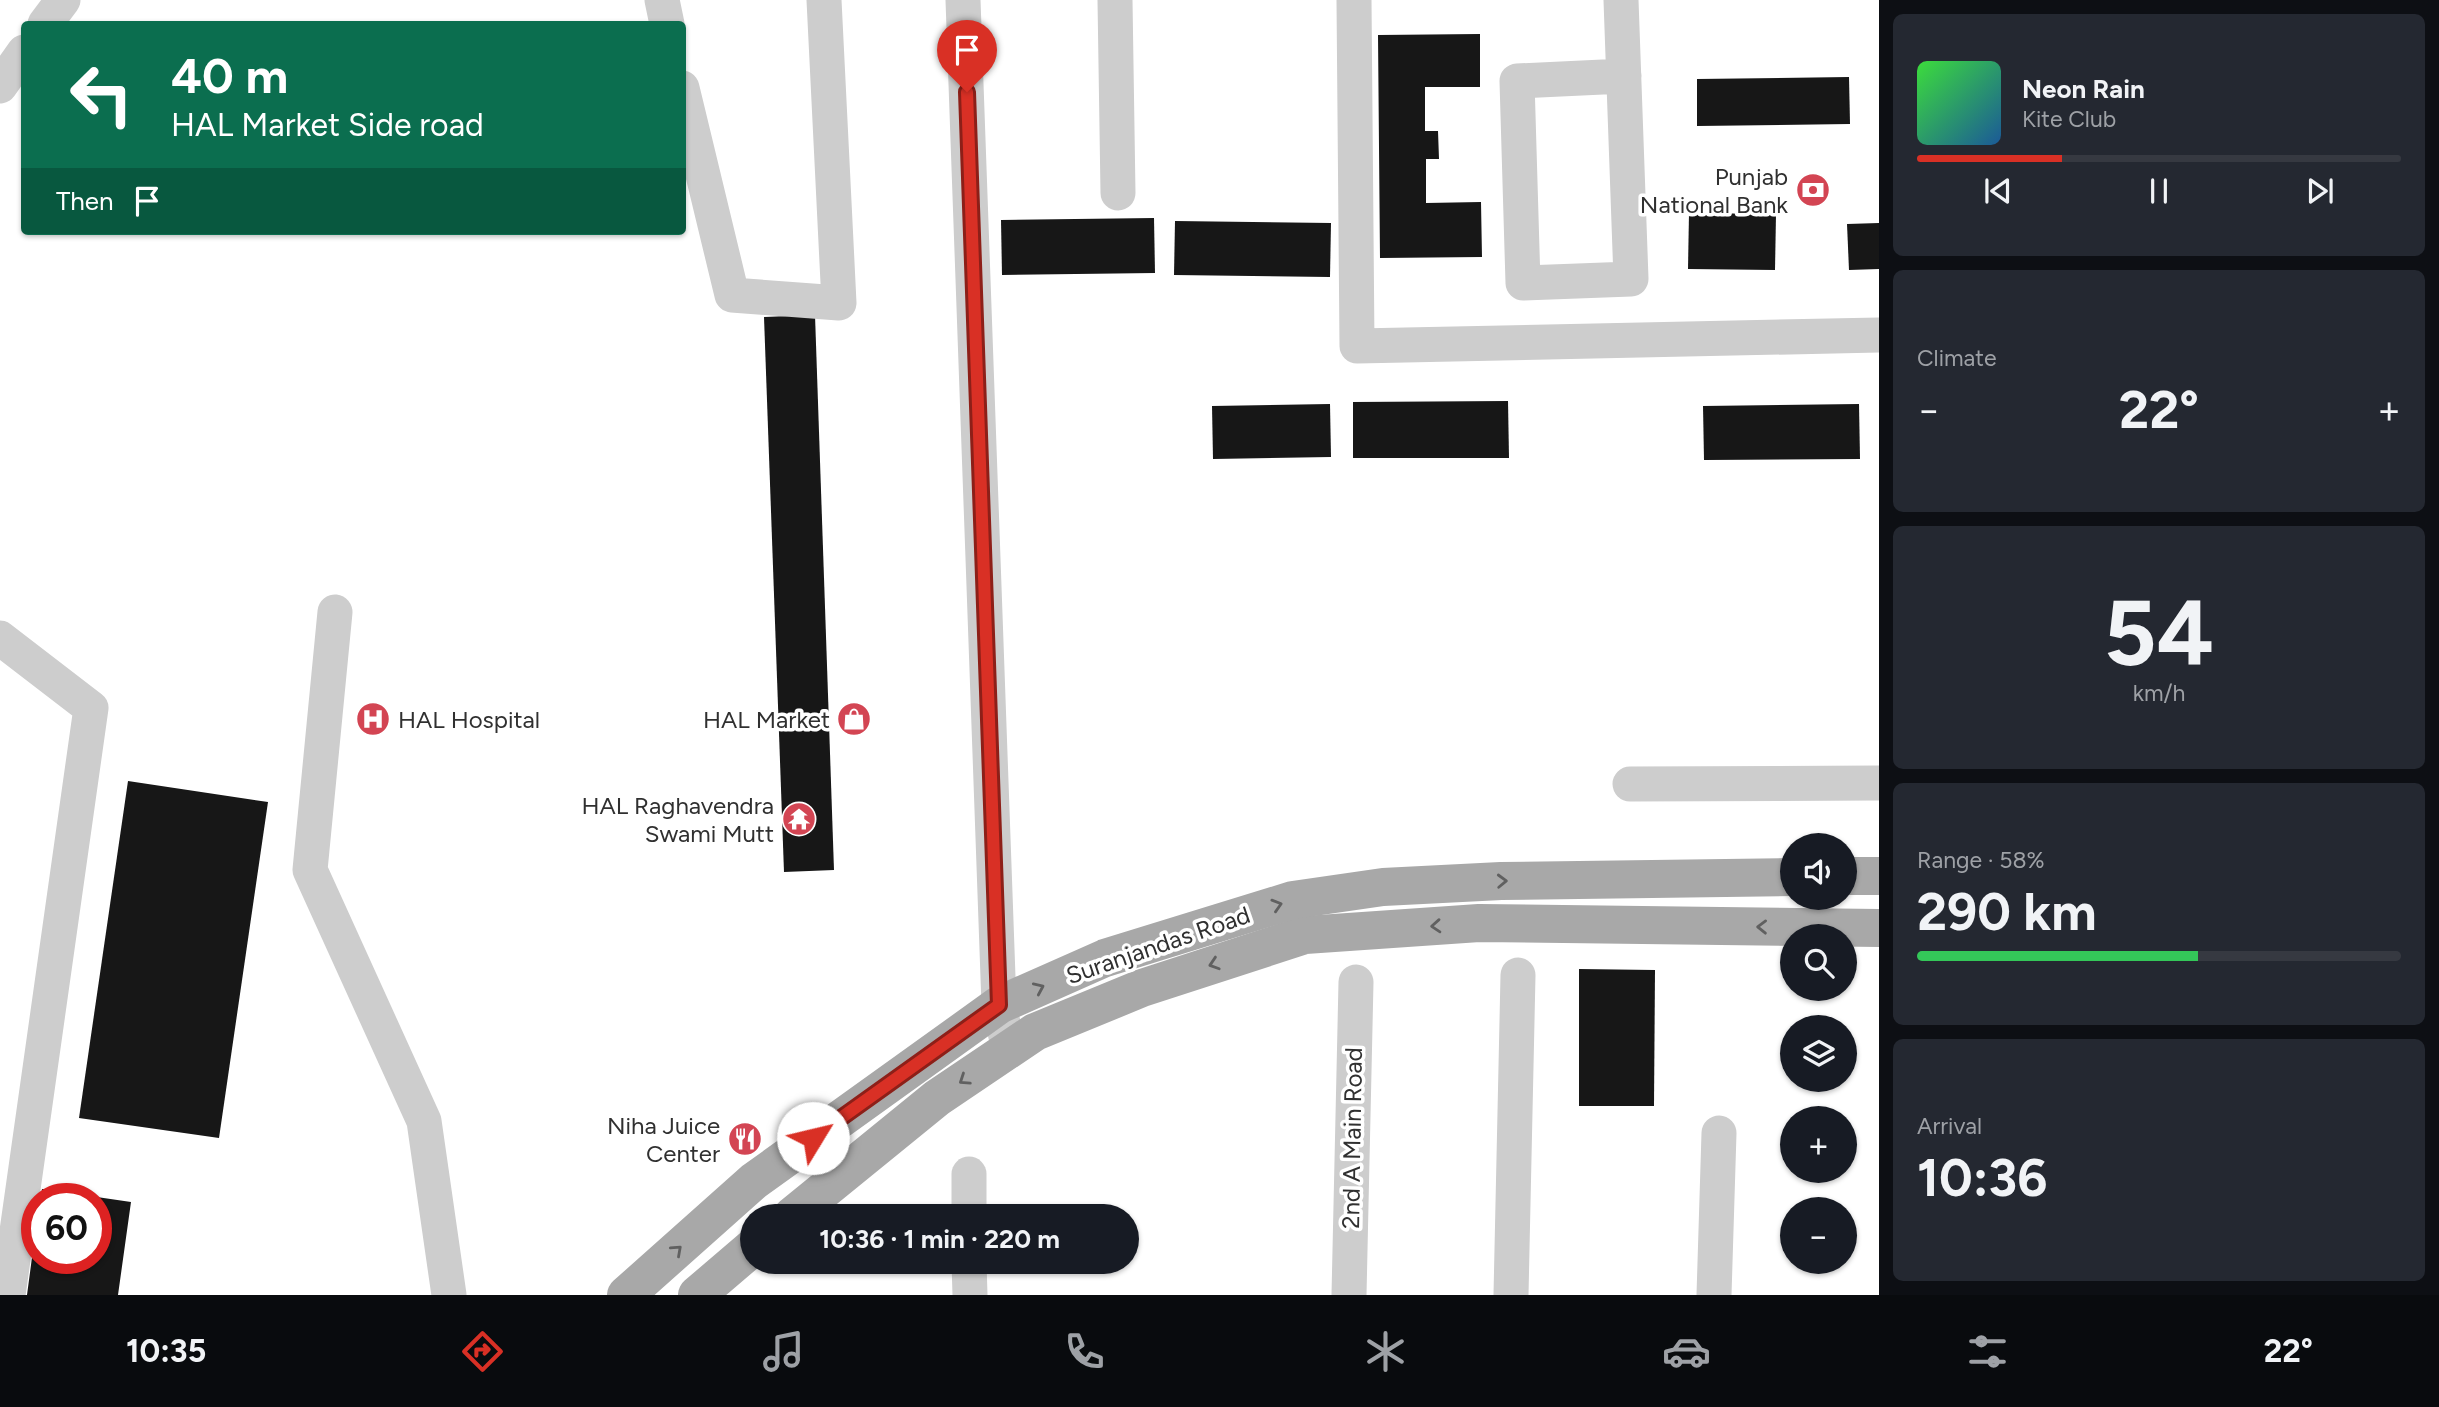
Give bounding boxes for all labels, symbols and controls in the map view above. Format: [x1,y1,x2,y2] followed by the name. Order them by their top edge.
[937,20,997,92] pin
[948,31,986,69] icon: arrive
[171,46,288,105] text: 40 m
[56,49,147,140] icon: left
[2022,73,2145,105] text: Neon Rain
[2022,105,2116,133] text: Kite Club
[171,106,484,144] text: HAL Market Side road
[1640,162,1788,219] place label: Punjab National Bank
[1794,171,1832,209] bank icon: Punjab National Bank
[1979,172,2017,210] icon: previous
[2140,172,2178,210] icon: pause
[2301,172,2339,210] icon: next
[128,182,166,220] icon: arrive
[56,185,114,217] text: Then
[1917,344,1996,372] text: Climate
[2119,379,2199,441] text: 22°
[1917,387,1941,433] text: −
[2377,387,2401,433] text: +
[2104,579,2214,688] text: 54
[2133,679,2185,707] text: km/h
[354,700,392,738] hospital icon: HAL Hospital
[835,700,873,738] shop icon: HAL Market
[398,705,540,734] place label: HAL Hospital
[703,705,830,734] place label: HAL Market
[581,791,774,848] place label: HAL Raghavendra Swami Mutt
[780,800,818,838] temple icon: HAL Raghavendra Swami Mutt
[1780,833,1857,1274] map controls
[1780,833,1857,910] button: sound
[1917,846,2045,874] text: Range · 58%
[1497,874,1508,889] one-way arrow
[1917,881,2097,943] text: 290 km
[1270,899,1282,913] one-way arrow
[1062,900,1254,990] street label: Suranjandas Road
[1431,918,1442,933] one-way arrow
[1756,919,1767,935] one-way arrow
[1780,924,1857,1001] button: search
[1208,956,1220,971] one-way arrow
[1032,982,1044,996] one-way arrow
[1780,1015,1857,1092] button: layers
[1336,1047,1368,1229] street label: 2nd A Main Road
[959,1072,972,1085] one-way arrow
[776,1101,850,1175] position arrow
[1780,1106,1857,1183] button: +
[607,1111,720,1168] place label: Niha Juice Center
[1917,1112,1982,1140] text: Arrival
[726,1120,764,1158] restaurant icon: Niha Juice Center
[1917,1147,2047,1209] text: 10:36
[21,1183,112,1274] speed limit sign: 60
[1780,1197,1857,1274] button: −
[819,1223,1060,1255] text: 10:36 · 1 min · 220 m
[669,1245,682,1258] one-way arrow
[458,1327,507,1376] icon: directions
[759,1327,808,1376] icon: music
[1060,1327,1109,1376] icon: phone
[1361,1327,1410,1376] icon: climate
[1662,1327,1711,1376] icon: car
[1963,1327,2012,1376] icon: filters
[126,1332,206,1370] text: 10:35
[2264,1332,2313,1370] text: 22°

